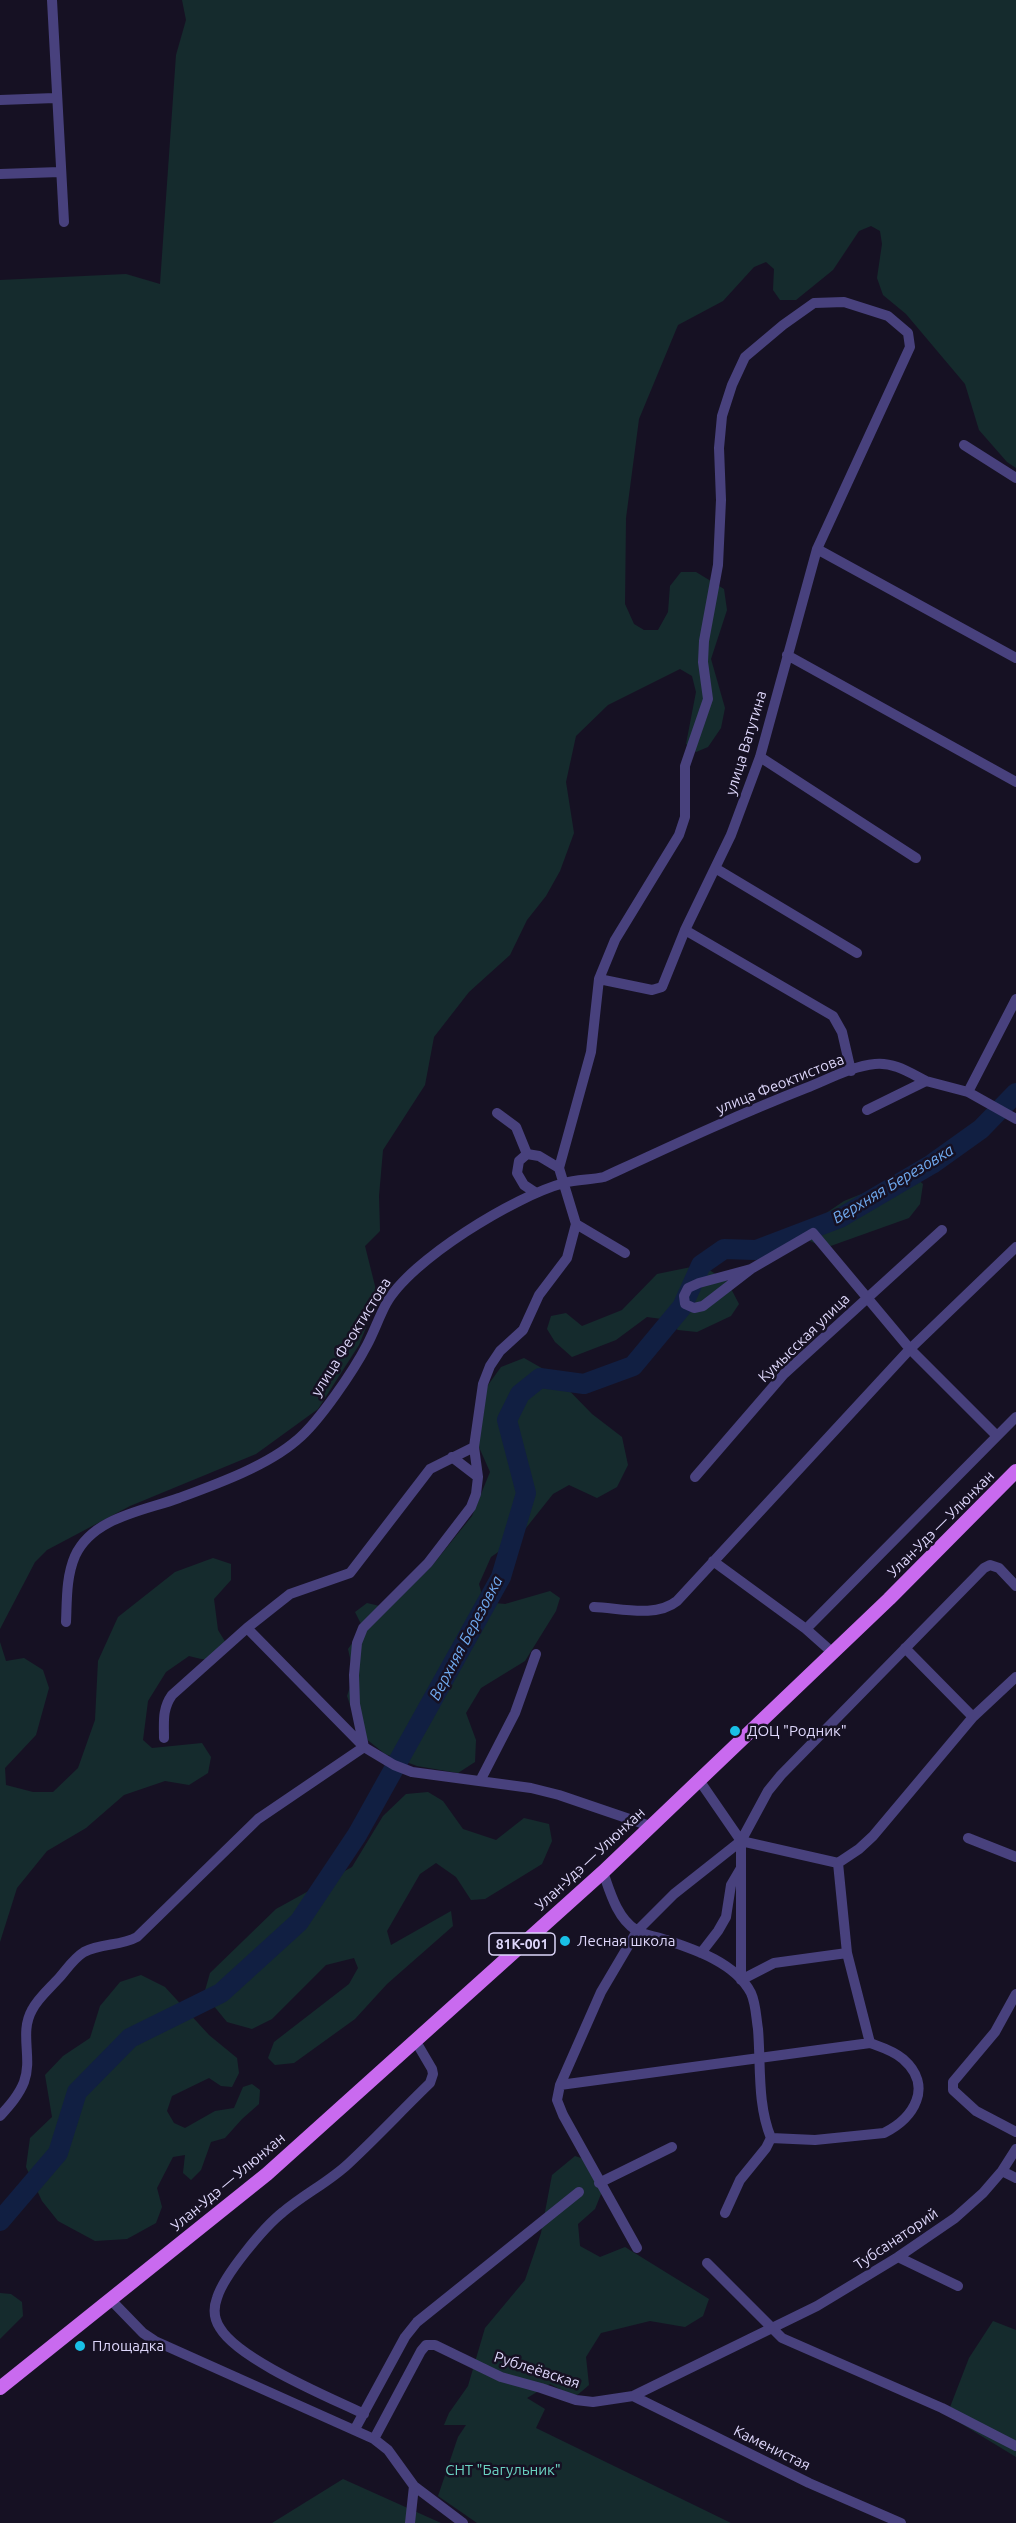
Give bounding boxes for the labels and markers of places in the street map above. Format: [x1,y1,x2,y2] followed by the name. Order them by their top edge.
[747,1722,847,1740] place label: ДОЦ "Родник"
[728,1724,742,1738] marker: ДОЦ "Родник"
[577,1932,675,1950] place label: Лесная школа
[558,1934,572,1948] marker: Лесная школа
[92,2337,164,2355] place label: Площадка
[73,2339,87,2353] marker: Площадка

